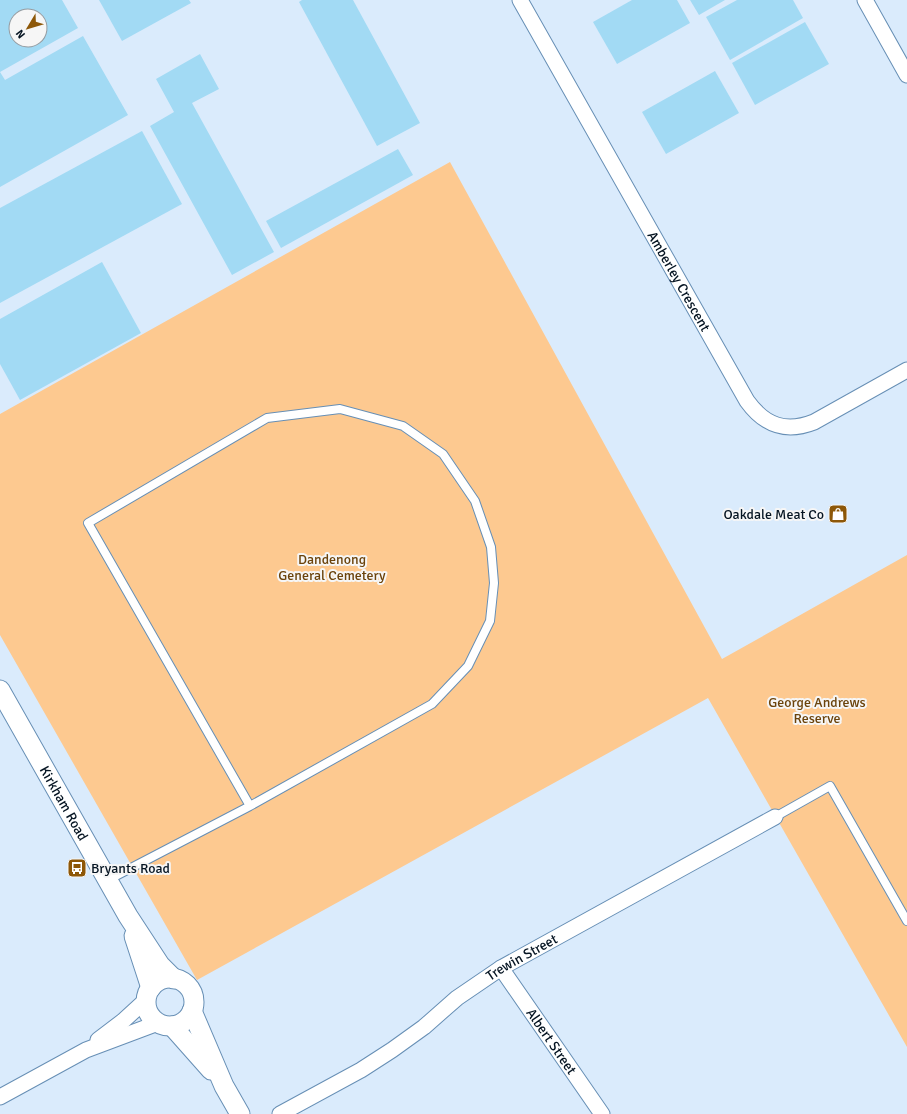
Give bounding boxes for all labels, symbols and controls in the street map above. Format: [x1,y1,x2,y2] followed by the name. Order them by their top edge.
[8,8,48,48] north arrow
[13,27,28,41] text: N
[644,228,714,334] street label: Amberley Crescent
[827,503,849,525] shop icon: Oakdale Meat Co
[724,506,824,523] place label: Oakdale Meat Co
[278,551,386,584] park label: Dandenong General Cemetery
[768,694,866,727] park label: George Andrews Reserve
[36,763,92,844] street label: Kirkham Road
[66,857,88,879] bus stop icon: Bryants Road
[91,860,170,877] place label: Bryants Road
[483,931,561,985] street label: Trewin Street
[522,1005,580,1078] street label: Albert Street

